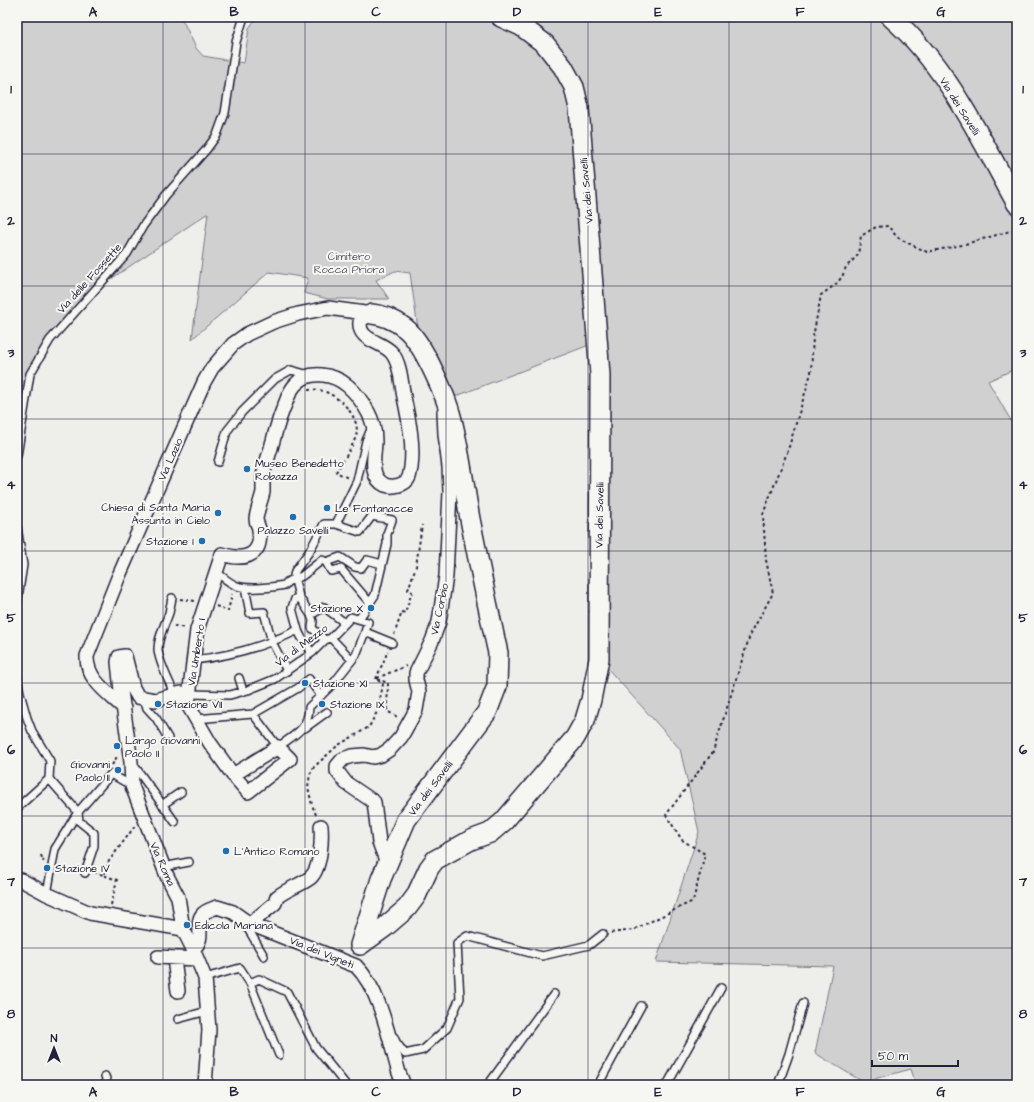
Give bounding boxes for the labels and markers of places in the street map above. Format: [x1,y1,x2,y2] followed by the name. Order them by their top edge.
[255,456,344,484] place label: Museo Benedetto Robazza
[242,464,252,474] marker: Museo Benedetto Robazza
[101,500,211,528] place label: Chiesa di Santa Maria Assunta in Cielo
[335,501,413,516] place label: Le Fontanacce
[322,503,332,513] marker: Le Fontanacce
[213,508,223,518] marker: Chiesa di Santa Maria Assunta in Cielo
[288,512,298,522] marker: Palazzo Savelli
[258,523,329,538] place label: Palazzo Savelli
[146,534,194,549] place label: Stazione I
[197,536,207,546] marker: Stazione I
[310,601,363,616] place label: Stazione X
[366,603,376,613] marker: Stazione X
[313,676,368,691] place label: Stazione XI
[300,678,310,688] marker: Stazione XI
[166,697,223,712] place label: Stazione VII
[330,697,385,712] place label: Stazione IX
[153,699,163,709] marker: Stazione VII
[317,699,327,709] marker: Stazione IX
[125,733,200,761] place label: Largo Giovanni Paolo II
[112,741,122,751] marker: Largo Giovanni Paolo II
[71,757,110,785] place label: Giovanni Paolo II
[113,765,123,775] marker: Giovanni Paolo II
[234,844,320,859] place label: L'Antico Romano
[221,846,231,856] marker: L'Antico Romano
[55,861,110,876] place label: Stazione IV
[42,863,52,873] marker: Stazione IV
[195,918,273,933] place label: Edicola Mariana
[182,920,192,930] marker: Edicola Mariana

